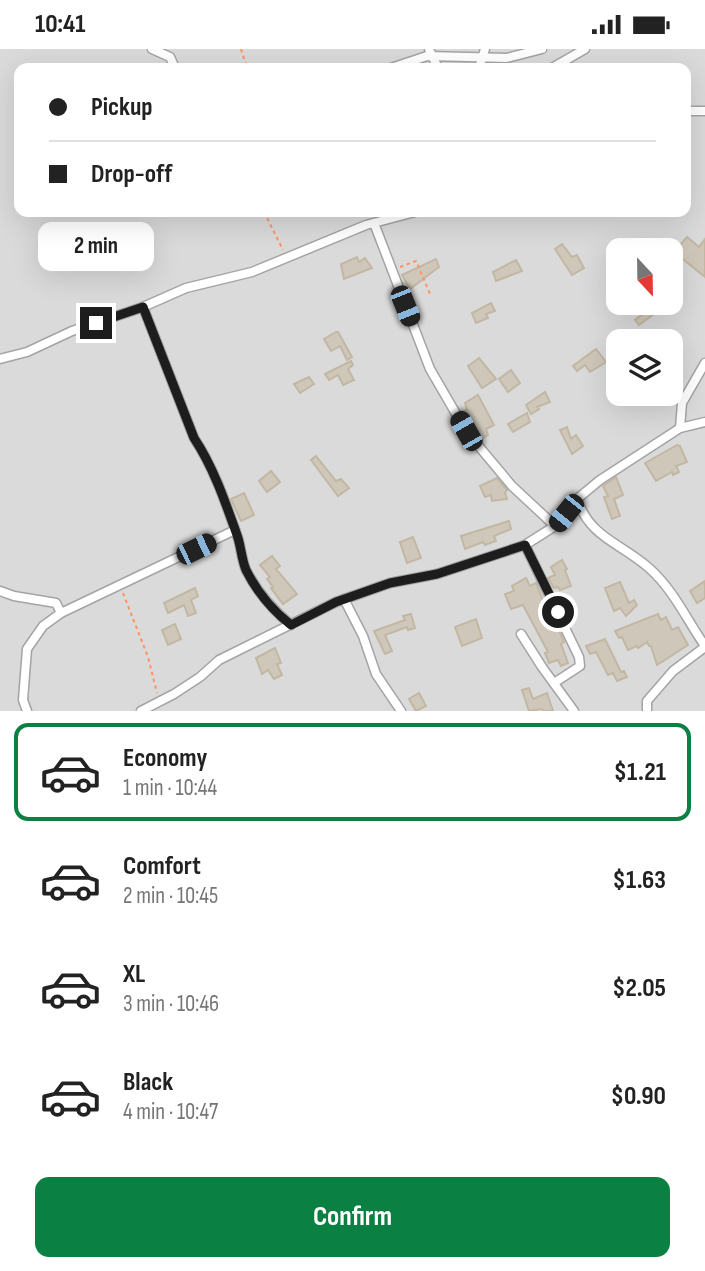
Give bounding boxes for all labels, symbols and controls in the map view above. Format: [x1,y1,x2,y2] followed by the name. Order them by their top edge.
[35,9,85,40] text: 10:41
[91,92,153,123] text: Pickup
[91,159,172,190] text: Drop-off
[38,222,154,271] callout: 2 min
[74,232,118,260] text: 2 min
[606,238,682,315] north arrow
[606,238,683,406] map controls
[388,283,423,329] car
[80,307,112,339] route end
[606,329,683,406] button: layers
[447,408,486,454] car
[545,490,588,536] car
[173,530,220,568] car
[542,596,574,628] route start
[39,741,102,804] icon: car
[123,743,207,774] text: Economy
[614,757,666,788] text: $1.21
[123,774,217,802] text: 1 min · 10:44
[39,849,102,912] icon: car
[123,851,201,882] text: Comfort
[613,865,666,896] text: $1.63
[123,882,218,910] text: 2 min · 10:45
[39,957,102,1020] icon: car
[123,959,145,990] text: XL
[612,973,666,1004] text: $2.05
[123,990,219,1018] text: 3 min · 10:46
[39,1065,102,1128] icon: car
[123,1067,173,1098] text: Black
[611,1081,666,1112] text: $0.90
[123,1098,218,1126] text: 4 min · 10:47
[35,1177,670,1257] button: Confirm

